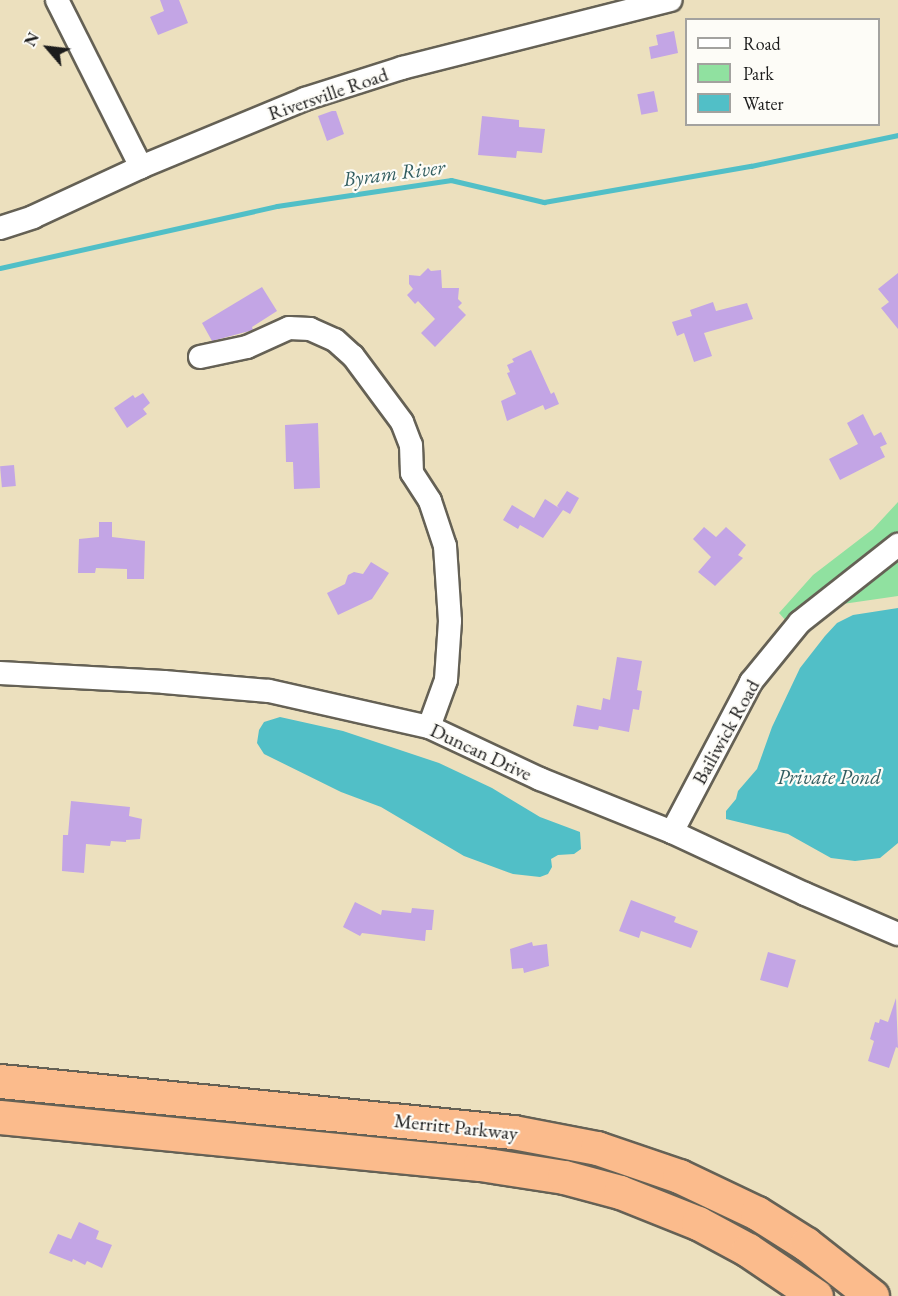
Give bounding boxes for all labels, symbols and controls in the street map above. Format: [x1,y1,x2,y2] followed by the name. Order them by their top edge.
[18,18,78,78] north arrow
[685,18,880,126] legend
[19,29,44,50] text: N
[743,32,781,55] text: Road
[265,62,391,126] street label: Riversville Road
[743,62,774,85] text: Park
[743,92,784,115] text: Water
[342,154,446,192] water label: Byram River
[687,675,765,789] street label: Bailiwick Road
[426,718,536,786] street label: Duncan Drive
[777,764,881,790] water label: Private Pond
[393,1109,519,1145] street label: Merritt Parkway

